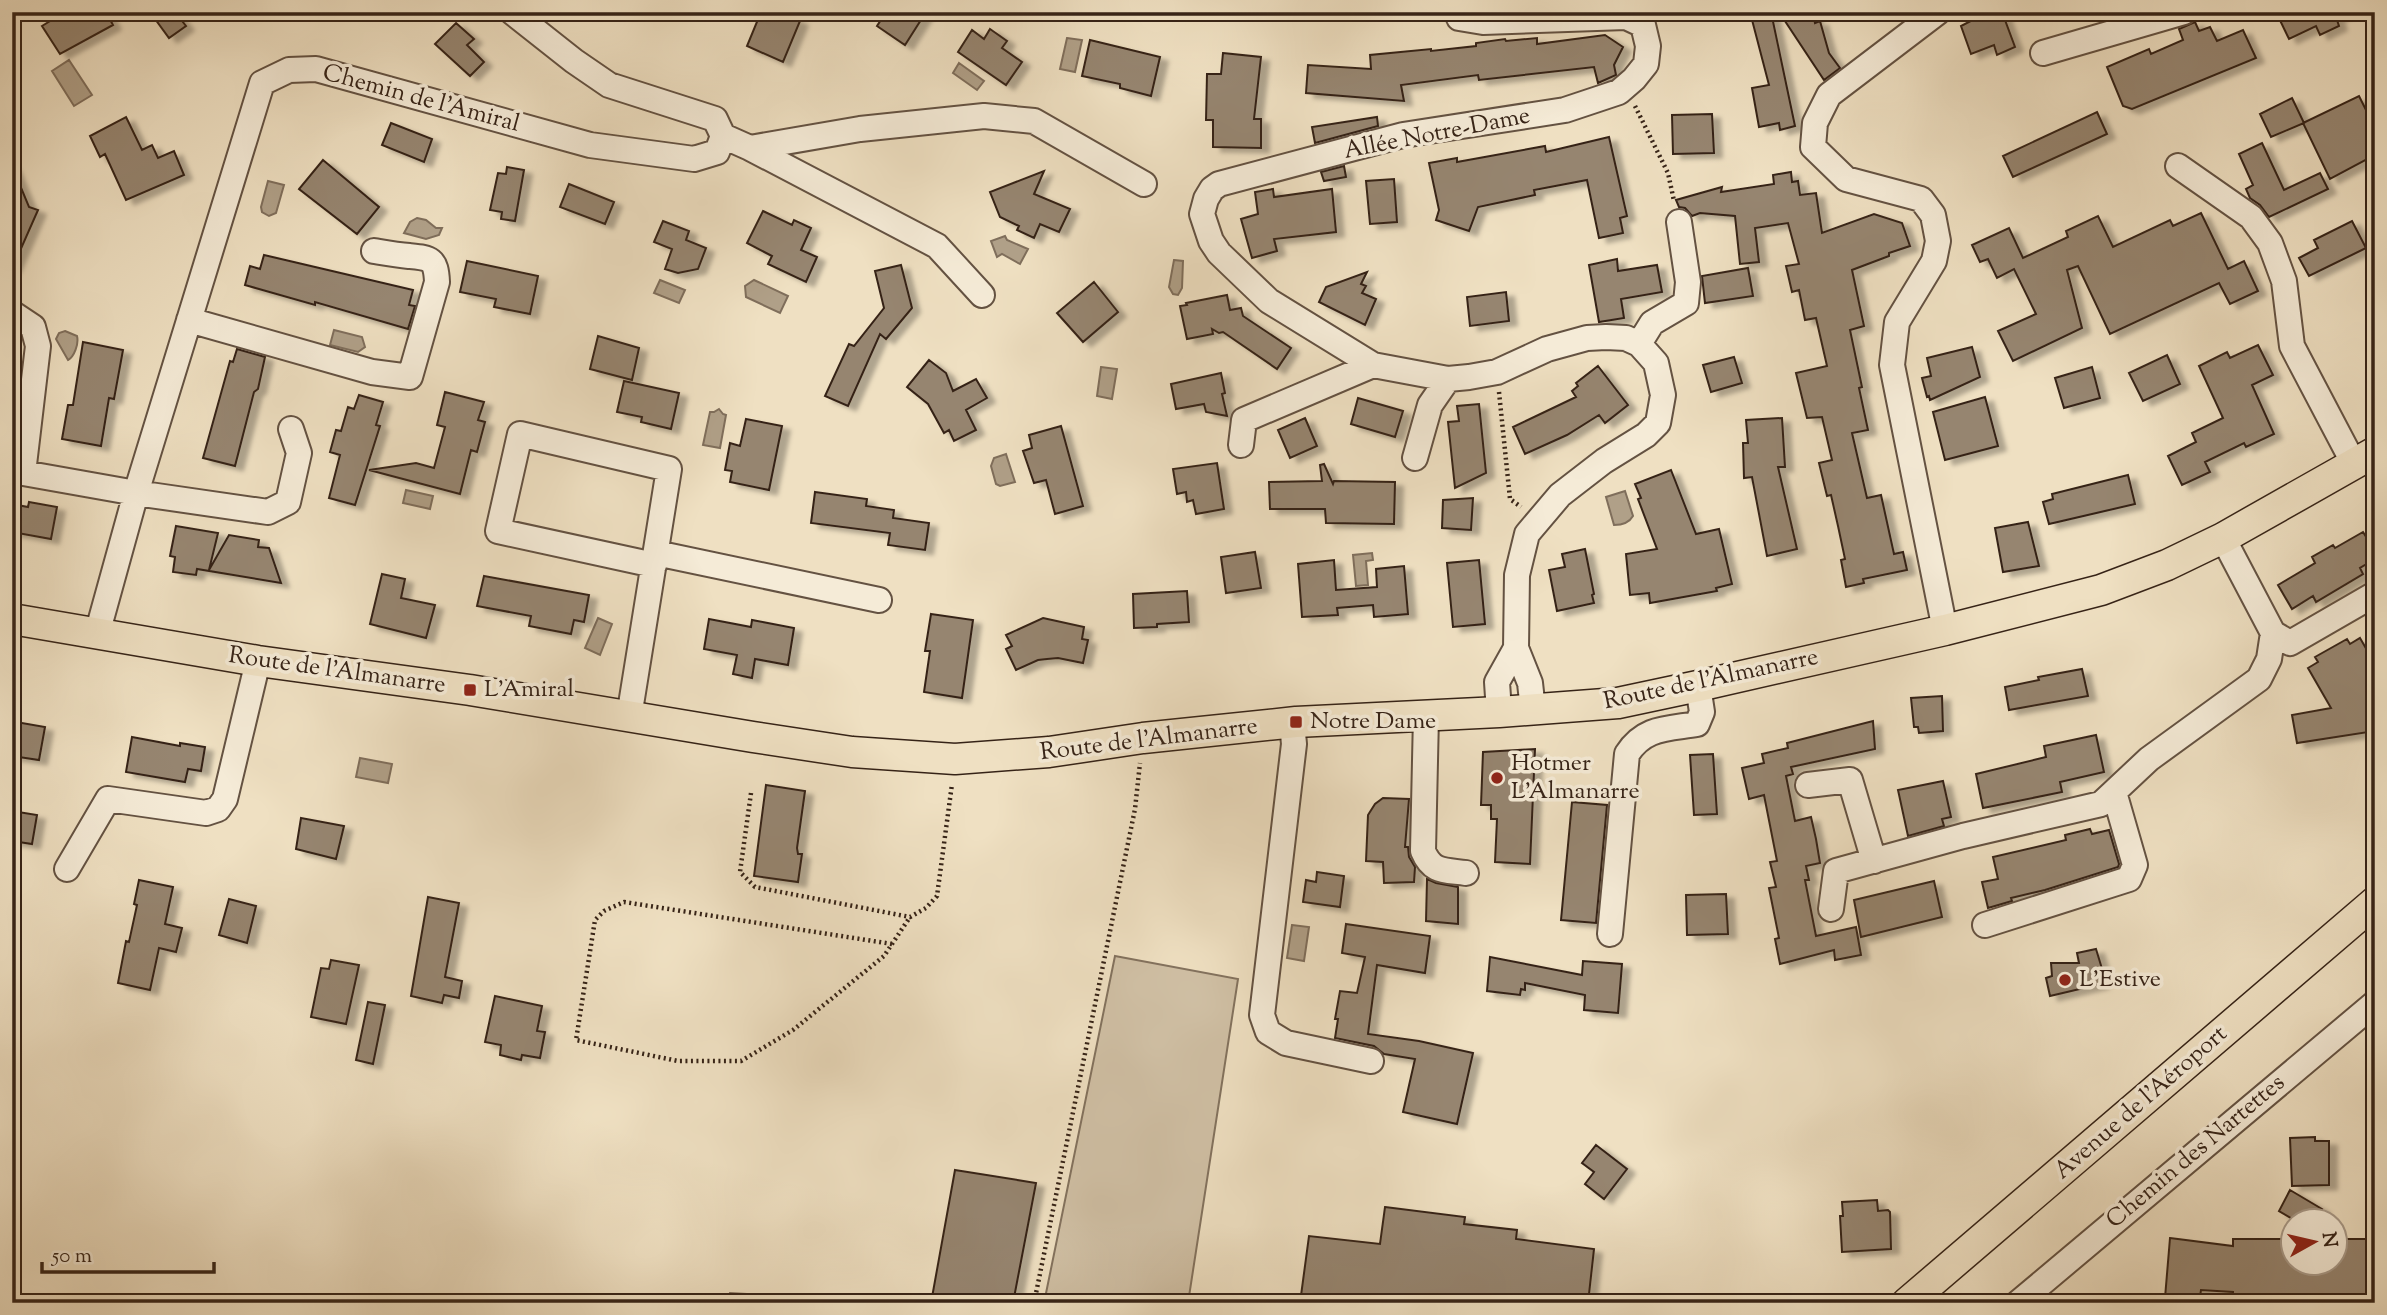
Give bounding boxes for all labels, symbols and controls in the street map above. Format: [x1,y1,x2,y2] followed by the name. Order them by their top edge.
[319,56,524,142] street label: Chemin de l'Amiral
[1341,99,1533,169] street label: Allée Notre-Dame
[226,639,448,703] street label: Route de l'Almanarre
[1600,641,1822,719] street label: Route de l'Almanarre
[484,673,574,707] place label: L'Amiral
[462,682,478,698] marker: L'Amiral
[1310,705,1436,739] place label: Notre Dame
[1038,710,1260,770] street label: Route de l'Almanarre
[1288,714,1304,730] marker: Notre Dame
[1511,747,1640,809] place label: Hotmer L'Almanarre
[1489,770,1505,786] marker: Hotmer L'Almanarre
[2079,963,2161,997] place label: L'Estive
[2057,972,2073,988] marker: L'Estive
[2047,1018,2235,1188] street label: Avenue de l'Aéroport
[2099,1067,2293,1237] street label: Chemin des Nartettes
[2278,1206,2348,1276] north arrow
[42,1231,214,1275] scale bar
[2314,1231,2343,1249] text: N
[51,1242,92,1272] text: 50 m

